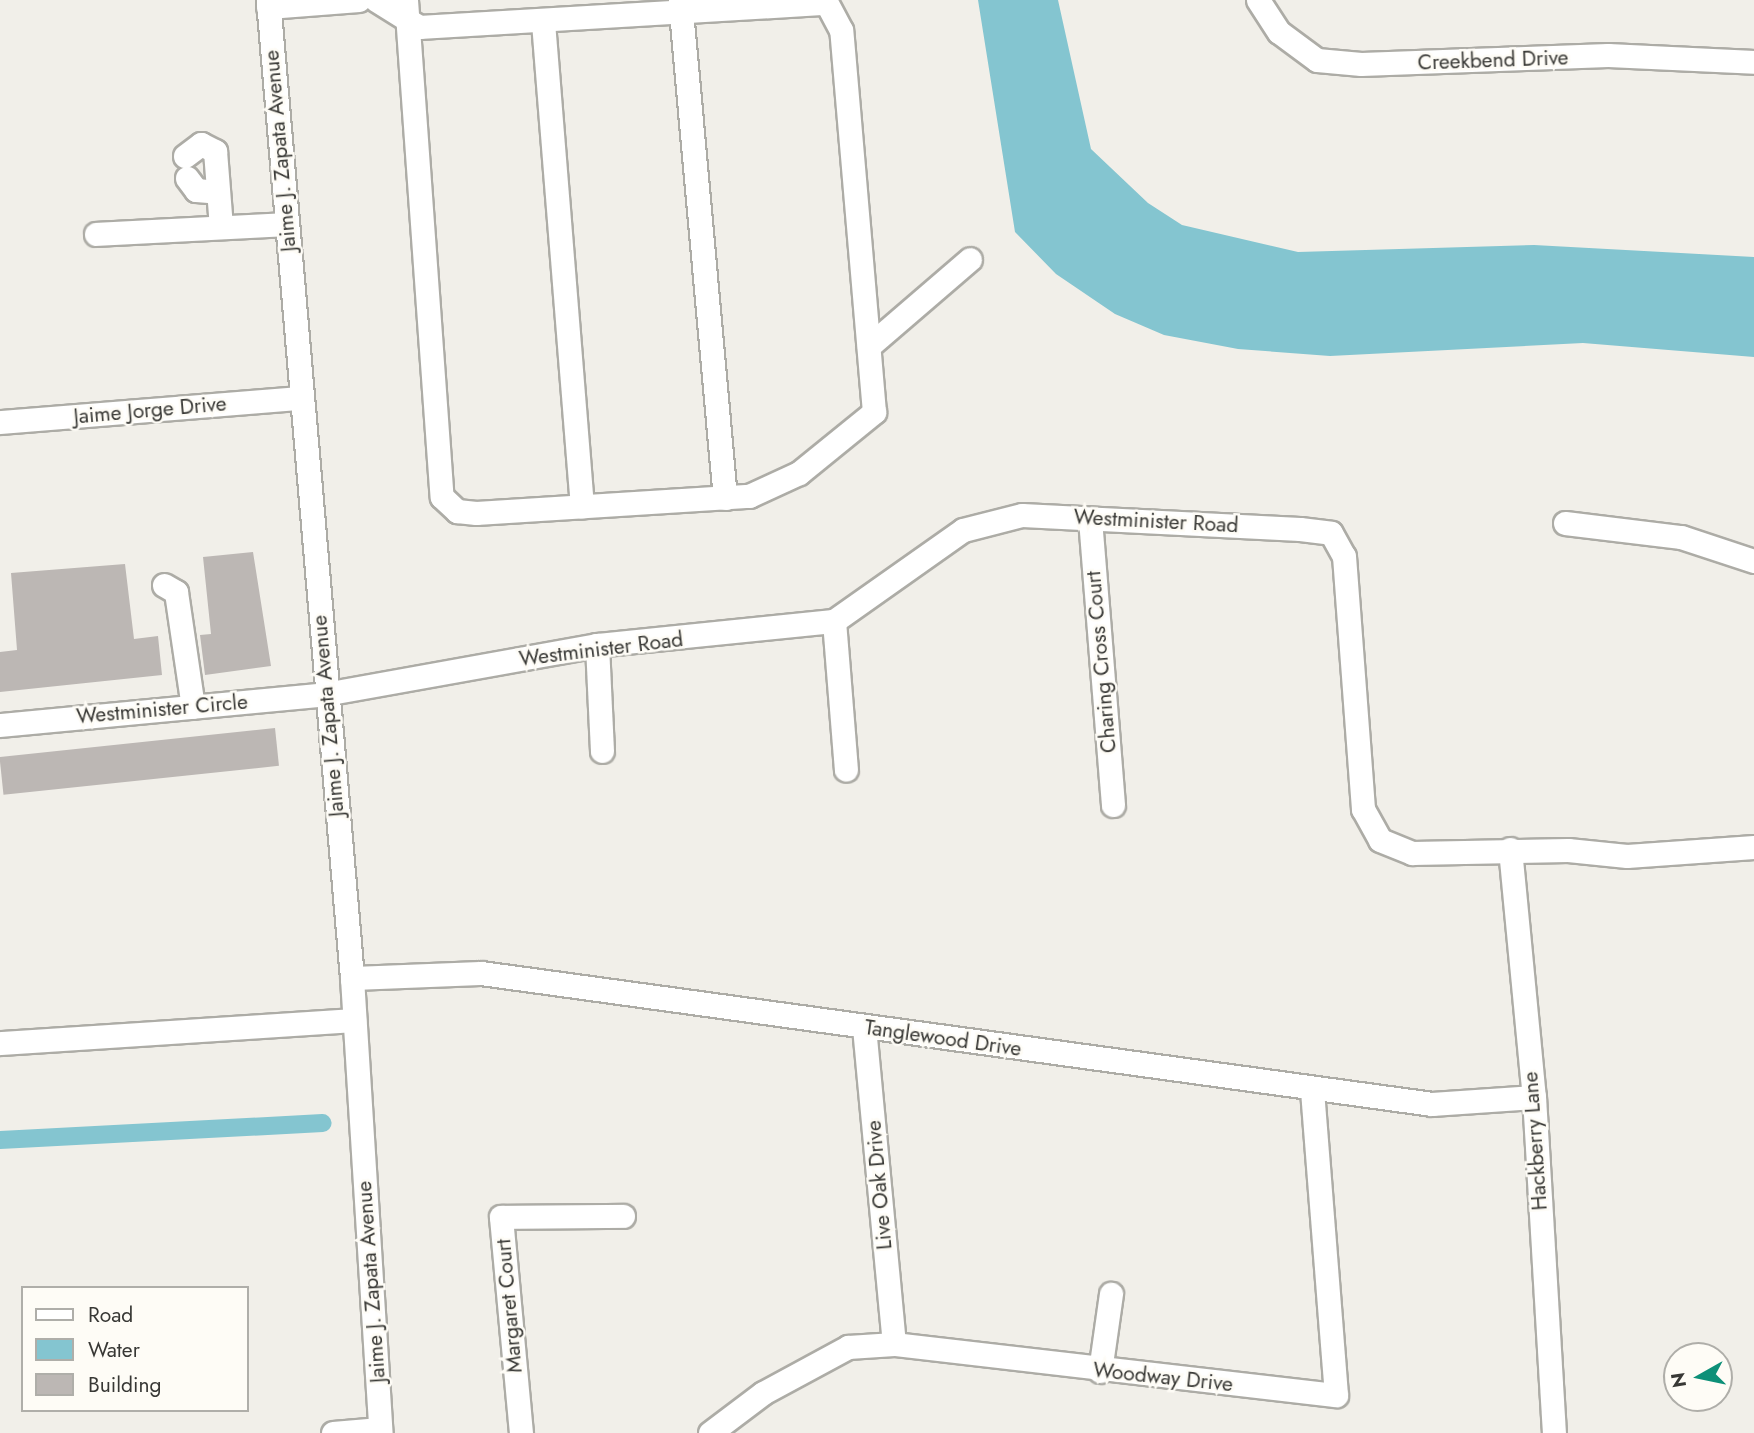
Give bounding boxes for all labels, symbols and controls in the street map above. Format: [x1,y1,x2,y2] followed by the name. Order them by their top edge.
[1417,45,1569,75] street label: Creekbend Drive
[259,49,301,253] street label: Jaime J. Zapata Avenue
[73,391,227,429] street label: Jaime Jorge Drive
[1073,504,1239,538] street label: Westminister Road
[1080,570,1122,754] street label: Charing Cross Court
[307,614,349,818] street label: Jaime J. Zapata Avenue
[518,626,684,672] street label: Westminister Road
[75,689,249,729] street label: Westminister Circle
[863,1015,1023,1061] street label: Tanglewood Drive
[1518,1071,1552,1211] street label: Hackberry Lane
[861,1119,897,1251] street label: Live Oak Drive
[351,1180,391,1384] street label: Jaime J. Zapata Avenue
[491,1238,527,1374] street label: Margaret Court
[21,1286,248,1412] legend
[88,1300,133,1330] text: Road
[88,1335,140,1365] text: Water
[1663,1342,1733,1412] north arrow
[1092,1357,1234,1397] street label: Woodway Drive
[88,1370,161,1400] text: Building
[1664,1370,1693,1390] text: N

